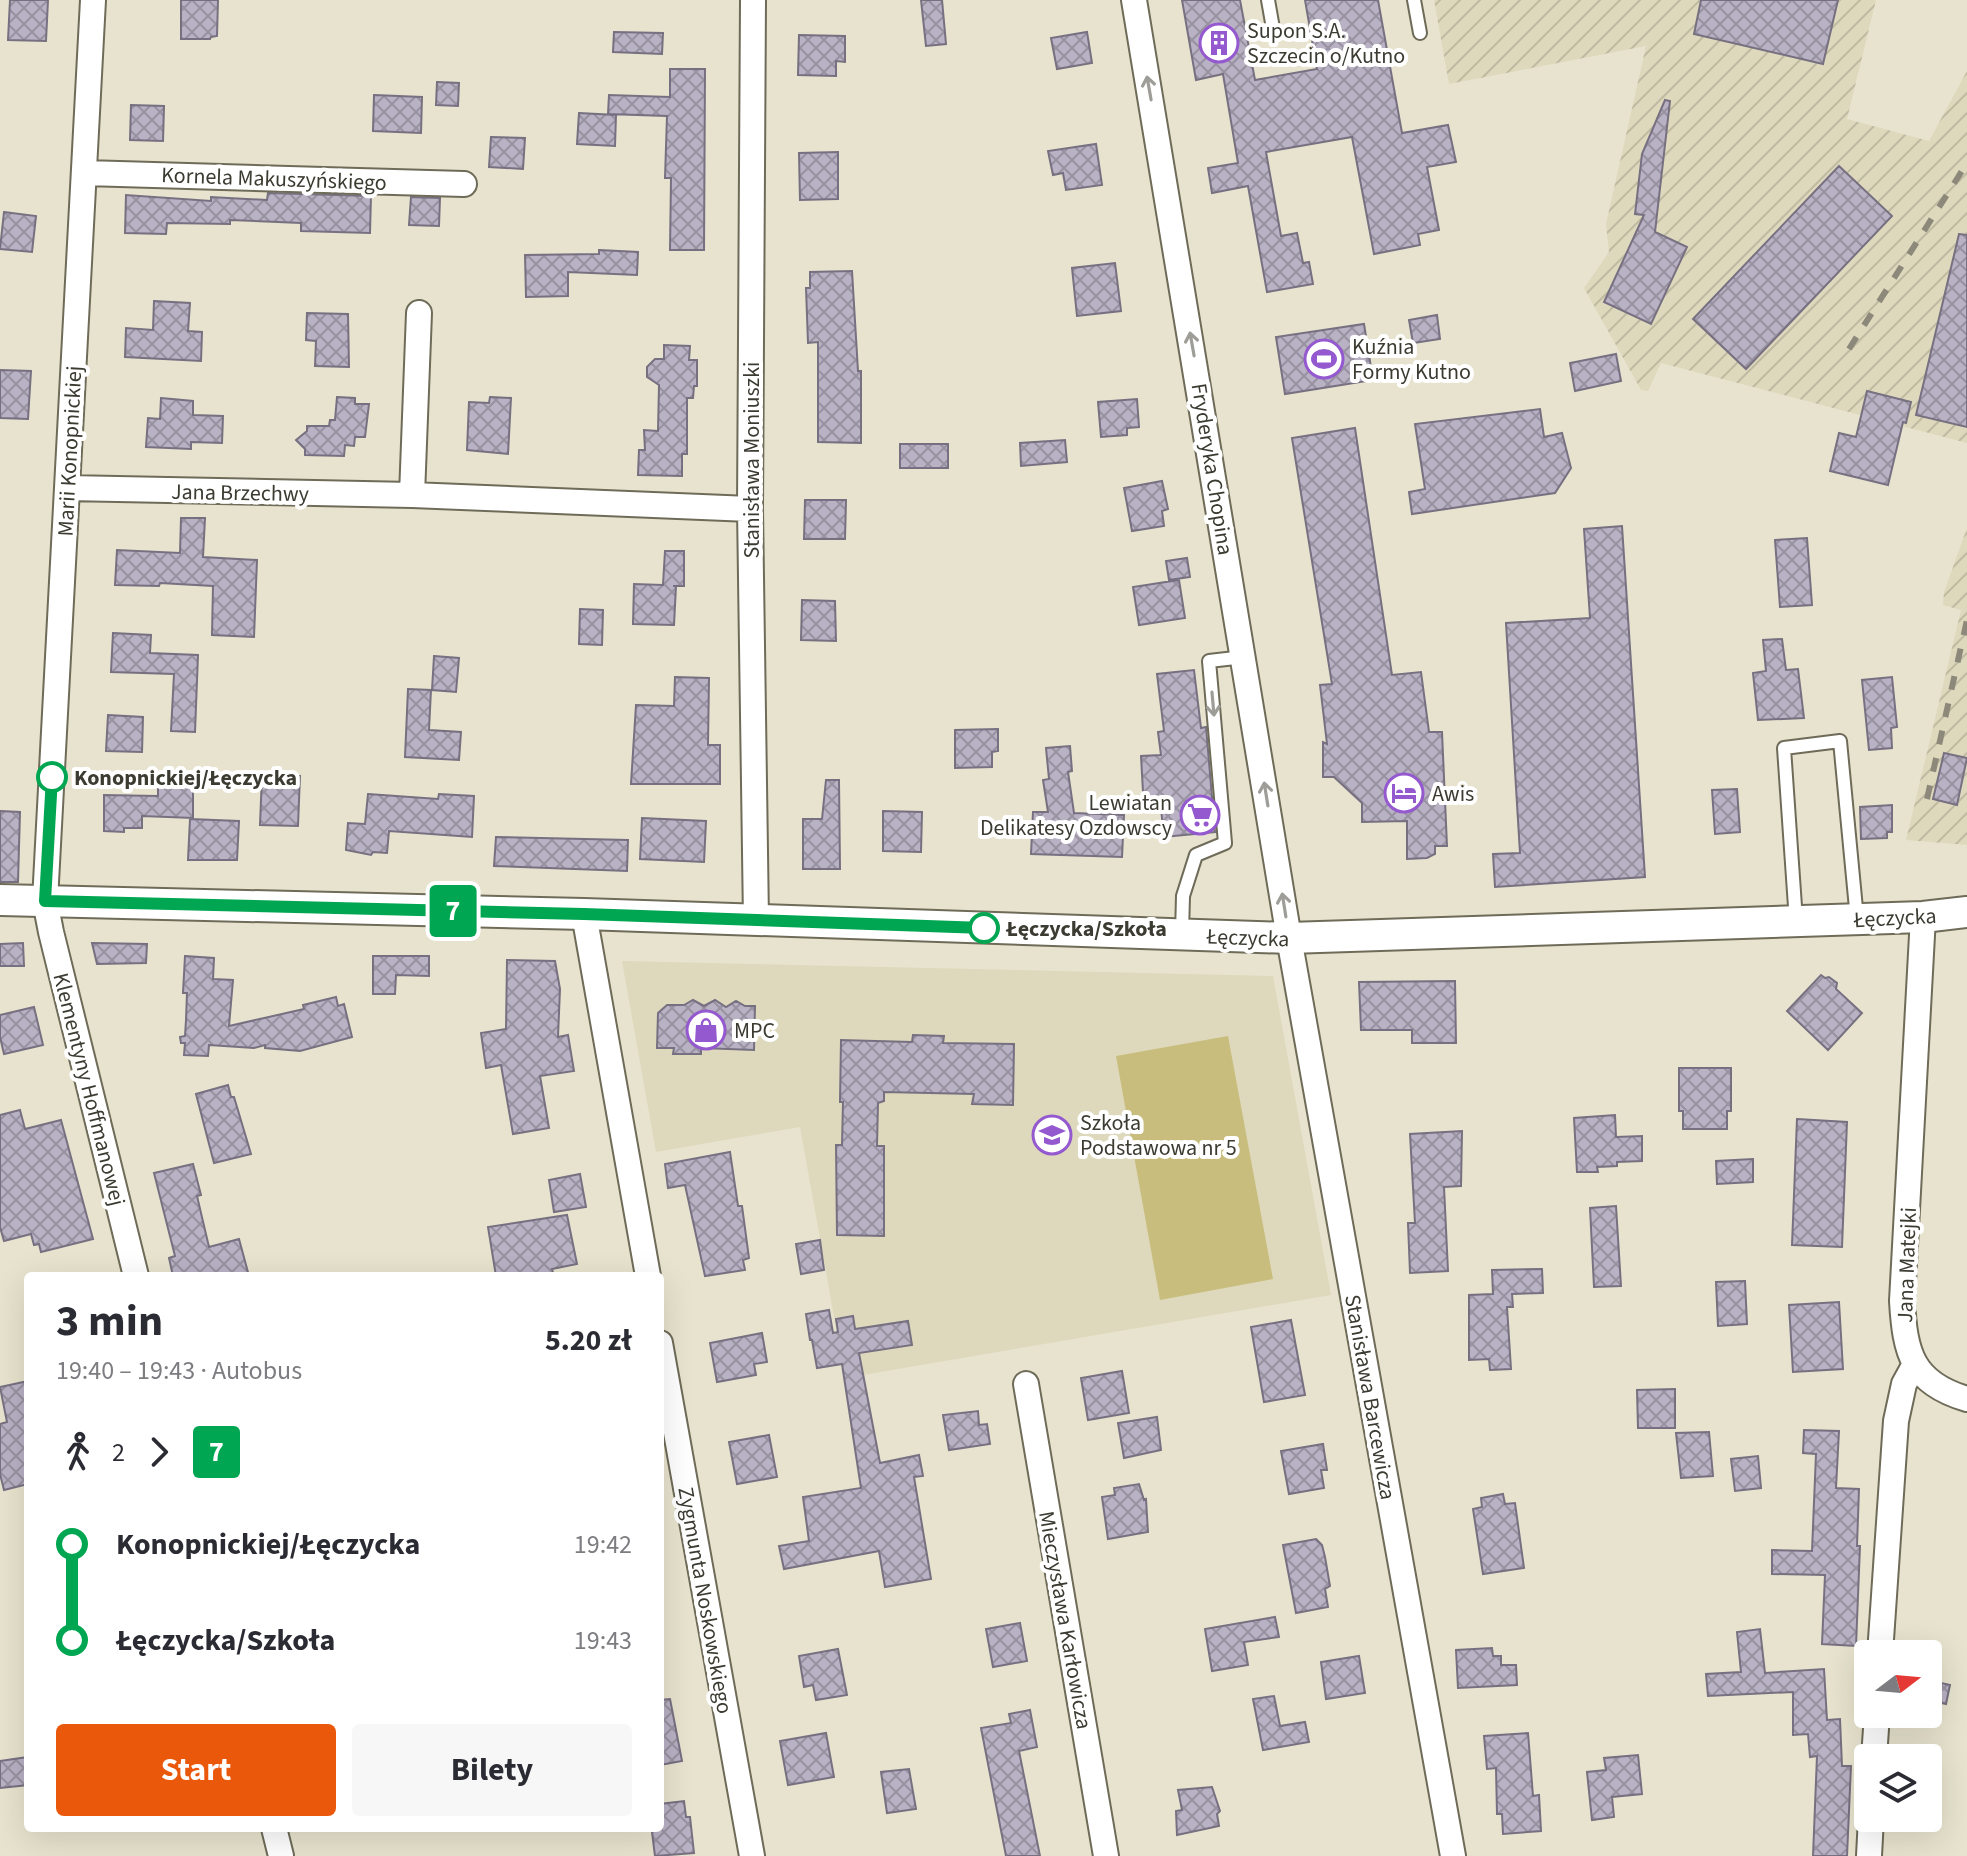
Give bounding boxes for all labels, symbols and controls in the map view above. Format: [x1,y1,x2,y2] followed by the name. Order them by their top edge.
[1247,15,1405,72] place label: Supon S.A. Szczecin o/Kutno
[1198,22,1240,64] building icon: Supon S.A. Szczecin o/Kutno
[1140,76,1155,101] one-way arrow
[161,159,387,199] street label: Kornela Makuszyńskiego
[1352,331,1471,388] place label: Kuźnia Formy Kutno
[1184,332,1199,358] one-way arrow
[1303,338,1345,380] sports icon: Kuźnia Formy Kutno
[736,362,768,558] street label: Stanisława Moniuszki
[50,365,90,537] street label: Marii Konopnickiej
[1183,381,1241,557] street label: Fryderyka Chopina
[171,476,310,510] street label: Jana Brzechwy
[1205,690,1220,717] one-way arrow
[37,762,67,792] marker: Konopnickiej/Łęczycka
[74,762,297,794] place label: Konopnickiej/Łęczycka
[1383,772,1425,814] hotel icon: Awis
[1432,778,1474,810] place label: Awis
[1258,782,1273,808] one-way arrow
[980,787,1173,844] place label: Lewiatan Delikatesy Ozdowscy
[1179,794,1221,836] supermarket icon: Lewiatan Delikatesy Ozdowscy
[427,885,479,937] line badge: 7
[446,891,460,931] text: 7
[1276,893,1291,918] one-way arrow
[1852,900,1937,936] street label: Łęczycka
[969,913,999,943] marker: Łęczycka/Szkoła
[1005,913,1167,945] place label: Łęczycka/Szkoła
[1205,921,1290,955] street label: Łęczycka
[45,969,133,1209] street label: Klementyny Hoffmanowej
[685,1009,727,1051] shop icon: MPC
[734,1015,775,1047] place label: MPC
[1080,1107,1237,1164] place label: Szkoła Podstawowa nr 5
[1031,1114,1073,1156] school or university icon: Szkoła Podstawowa nr 5
[1889,1207,1925,1323] street label: Jana Matejki
[56,1290,163,1353] text: 3 min
[1336,1292,1404,1502] street label: Stanisława Barcewicza
[545,1319,632,1362] text: 5.20 zł
[56,1352,302,1389] text: 19:40 – 19:43 · Autobus
[56,1430,100,1474] icon: walk
[137,1430,181,1474] icon: forward
[209,1432,224,1472] text: 7
[112,1434,125,1471] text: 2
[669,1484,741,1716] street label: Zygmunta Noskowskiego
[1030,1509,1100,1732] street label: Mieczysława Karłowicza
[116,1523,420,1566] text: Konopnickiej/Łęczycka
[574,1526,632,1563] text: 19:42
[116,1619,335,1662] text: Łęczycka/Szkoła
[574,1622,632,1659] text: 19:43
[1854,1640,1942,1728] north arrow
[1854,1640,1942,1832] map controls
[56,1724,336,1816] button: Start
[352,1724,632,1816] button: Bilety
[1854,1744,1942,1832] button: layers

